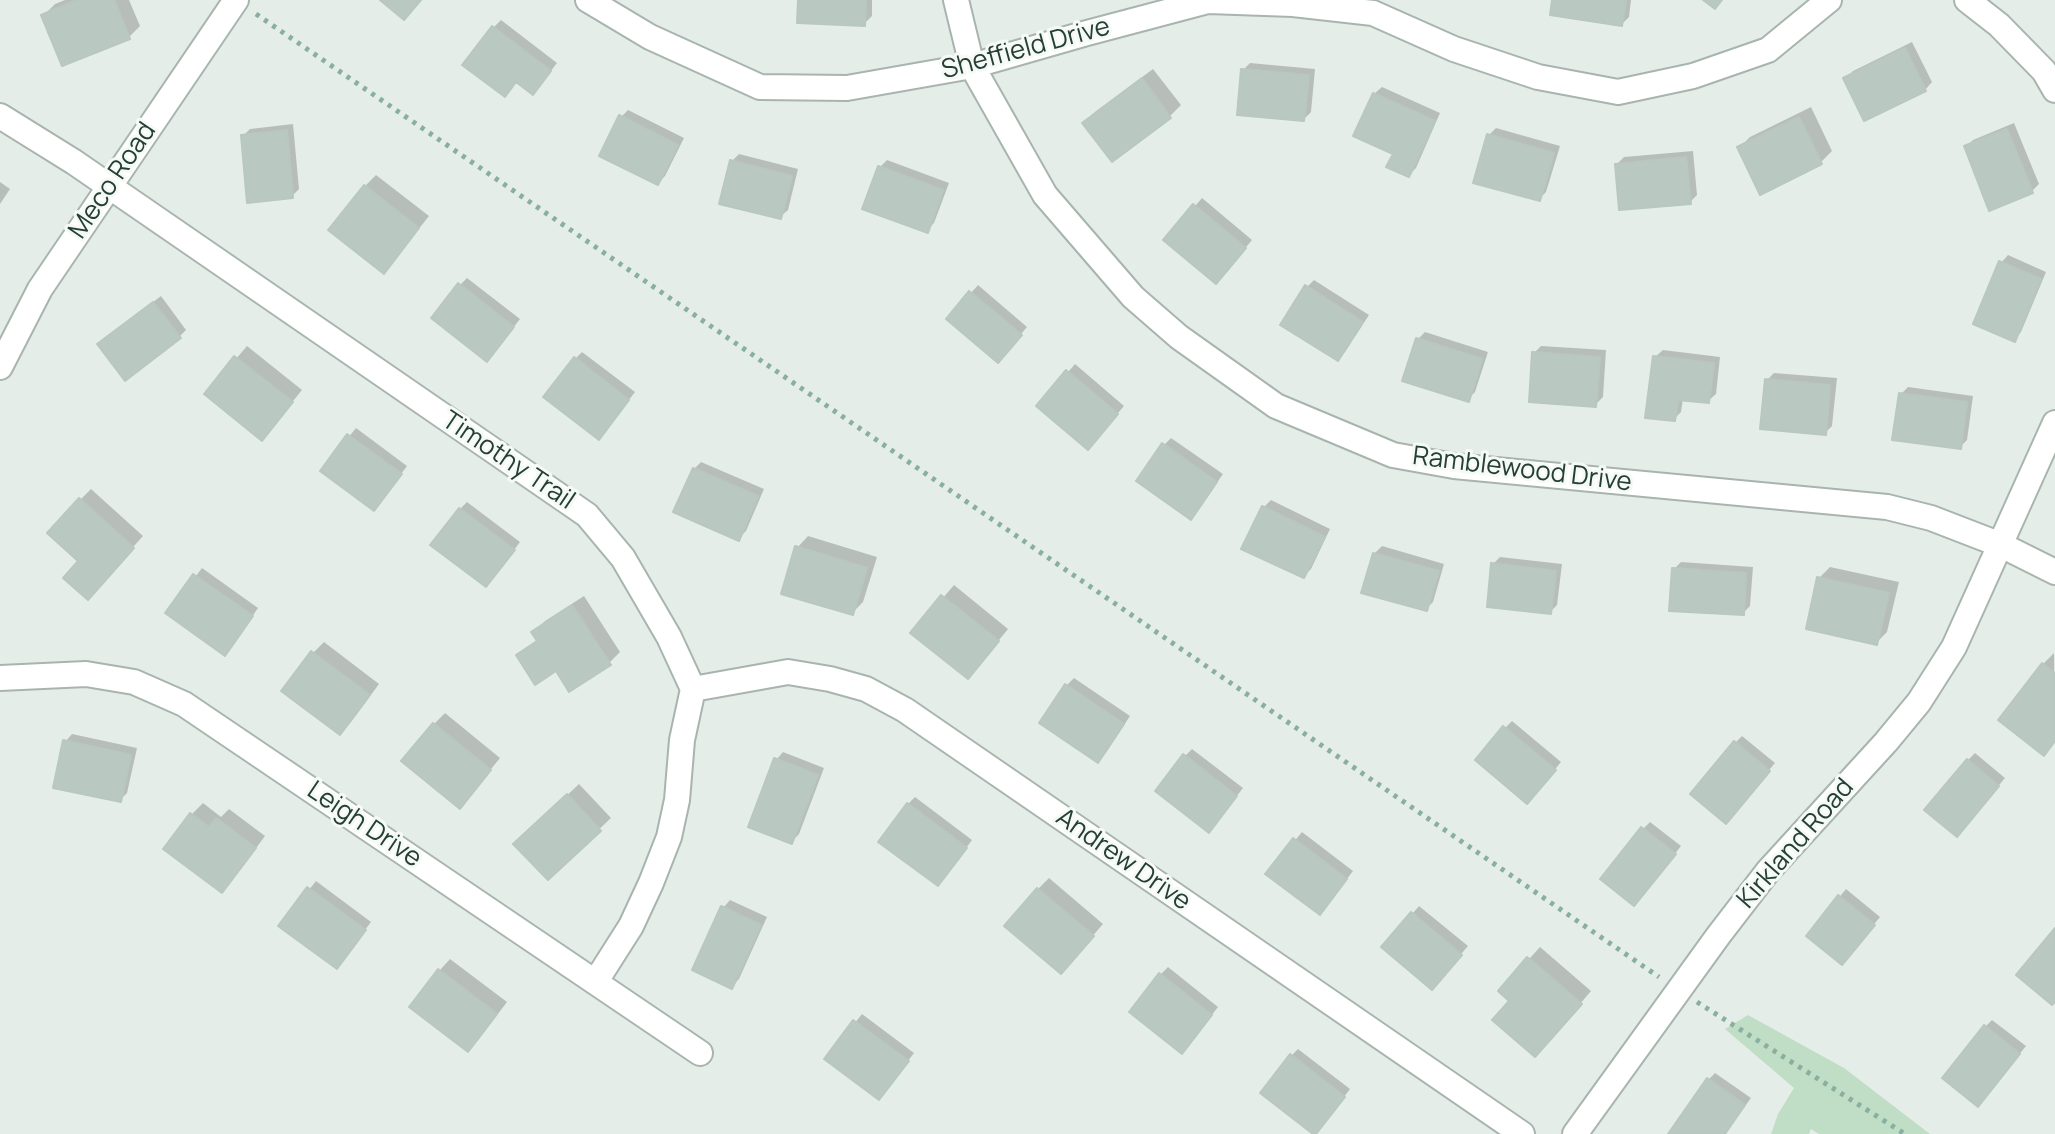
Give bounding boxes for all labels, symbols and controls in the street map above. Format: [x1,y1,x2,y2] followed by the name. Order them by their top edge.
[938,12,1114,86] street label: Sheffield Drive
[63,117,163,245] street label: Meco Road
[436,405,580,517] street label: Timothy Trail
[1411,441,1633,499] street label: Ramblewood Drive
[1731,773,1861,915] street label: Kirkland Road
[301,775,427,875] street label: Leigh Drive
[1050,802,1196,918] street label: Andrew Drive

